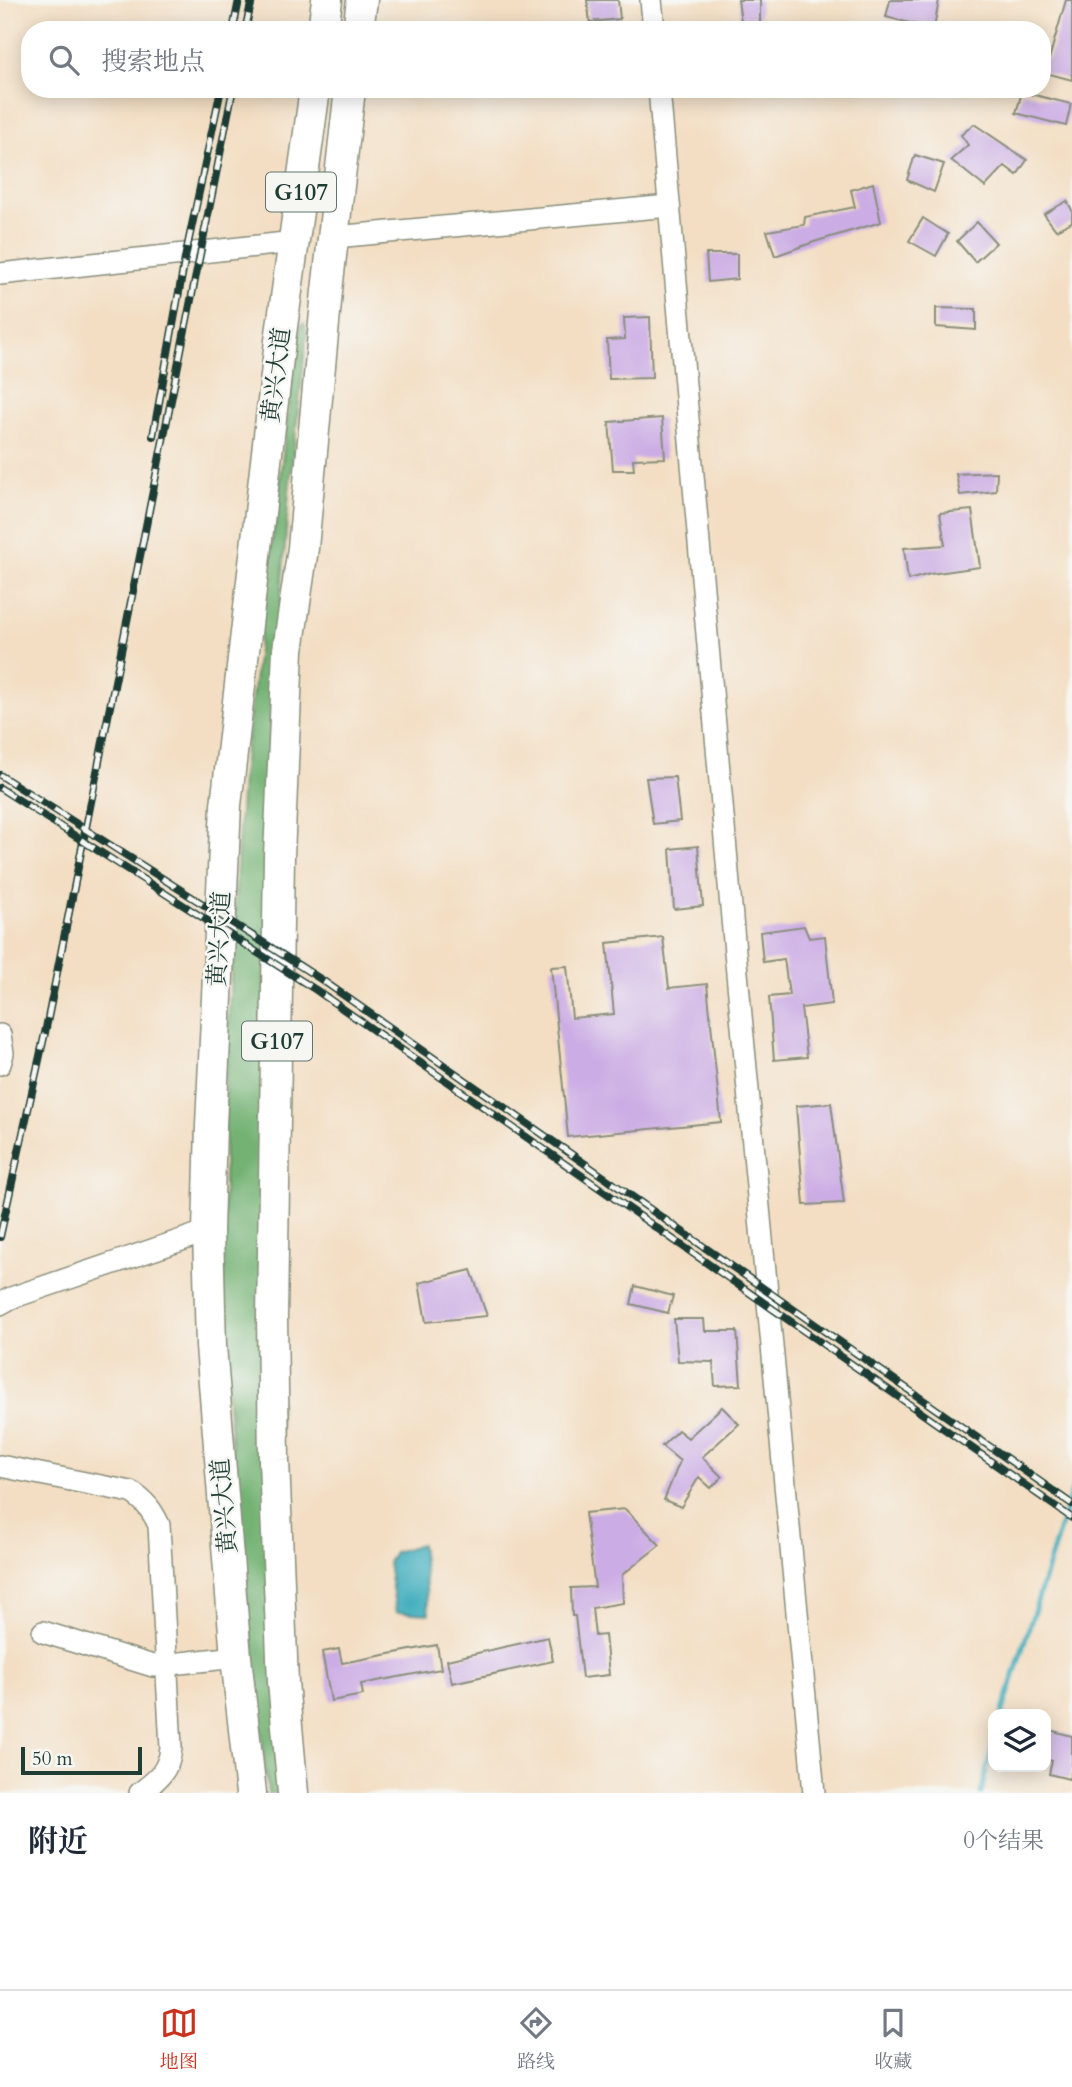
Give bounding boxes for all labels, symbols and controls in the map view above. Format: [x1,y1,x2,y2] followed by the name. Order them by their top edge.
[21,21,1051,98] search box
[45,41,83,79] icon: search
[101,44,205,79] text: 搜索地点
[266,172,336,211] road number: G107
[254,325,299,425] street label: 黄兴大道
[201,890,238,988] street label: 黄兴大道
[242,1022,312,1060] road number: G107
[204,1457,245,1555] street label: 黄兴大道
[988,1709,1051,1772] map controls
[988,1709,1051,1772] button: layers
[21,1744,142,1776] scale bar
[32,1746,73,1772] text: 50 m
[28,1821,88,1862] text: 附近
[963,1825,1044,1856] text: 0个结果
[160,2004,198,2075] tab: 地图
[517,2004,555,2075] tab: 路线
[874,2004,912,2075] tab: 收藏

